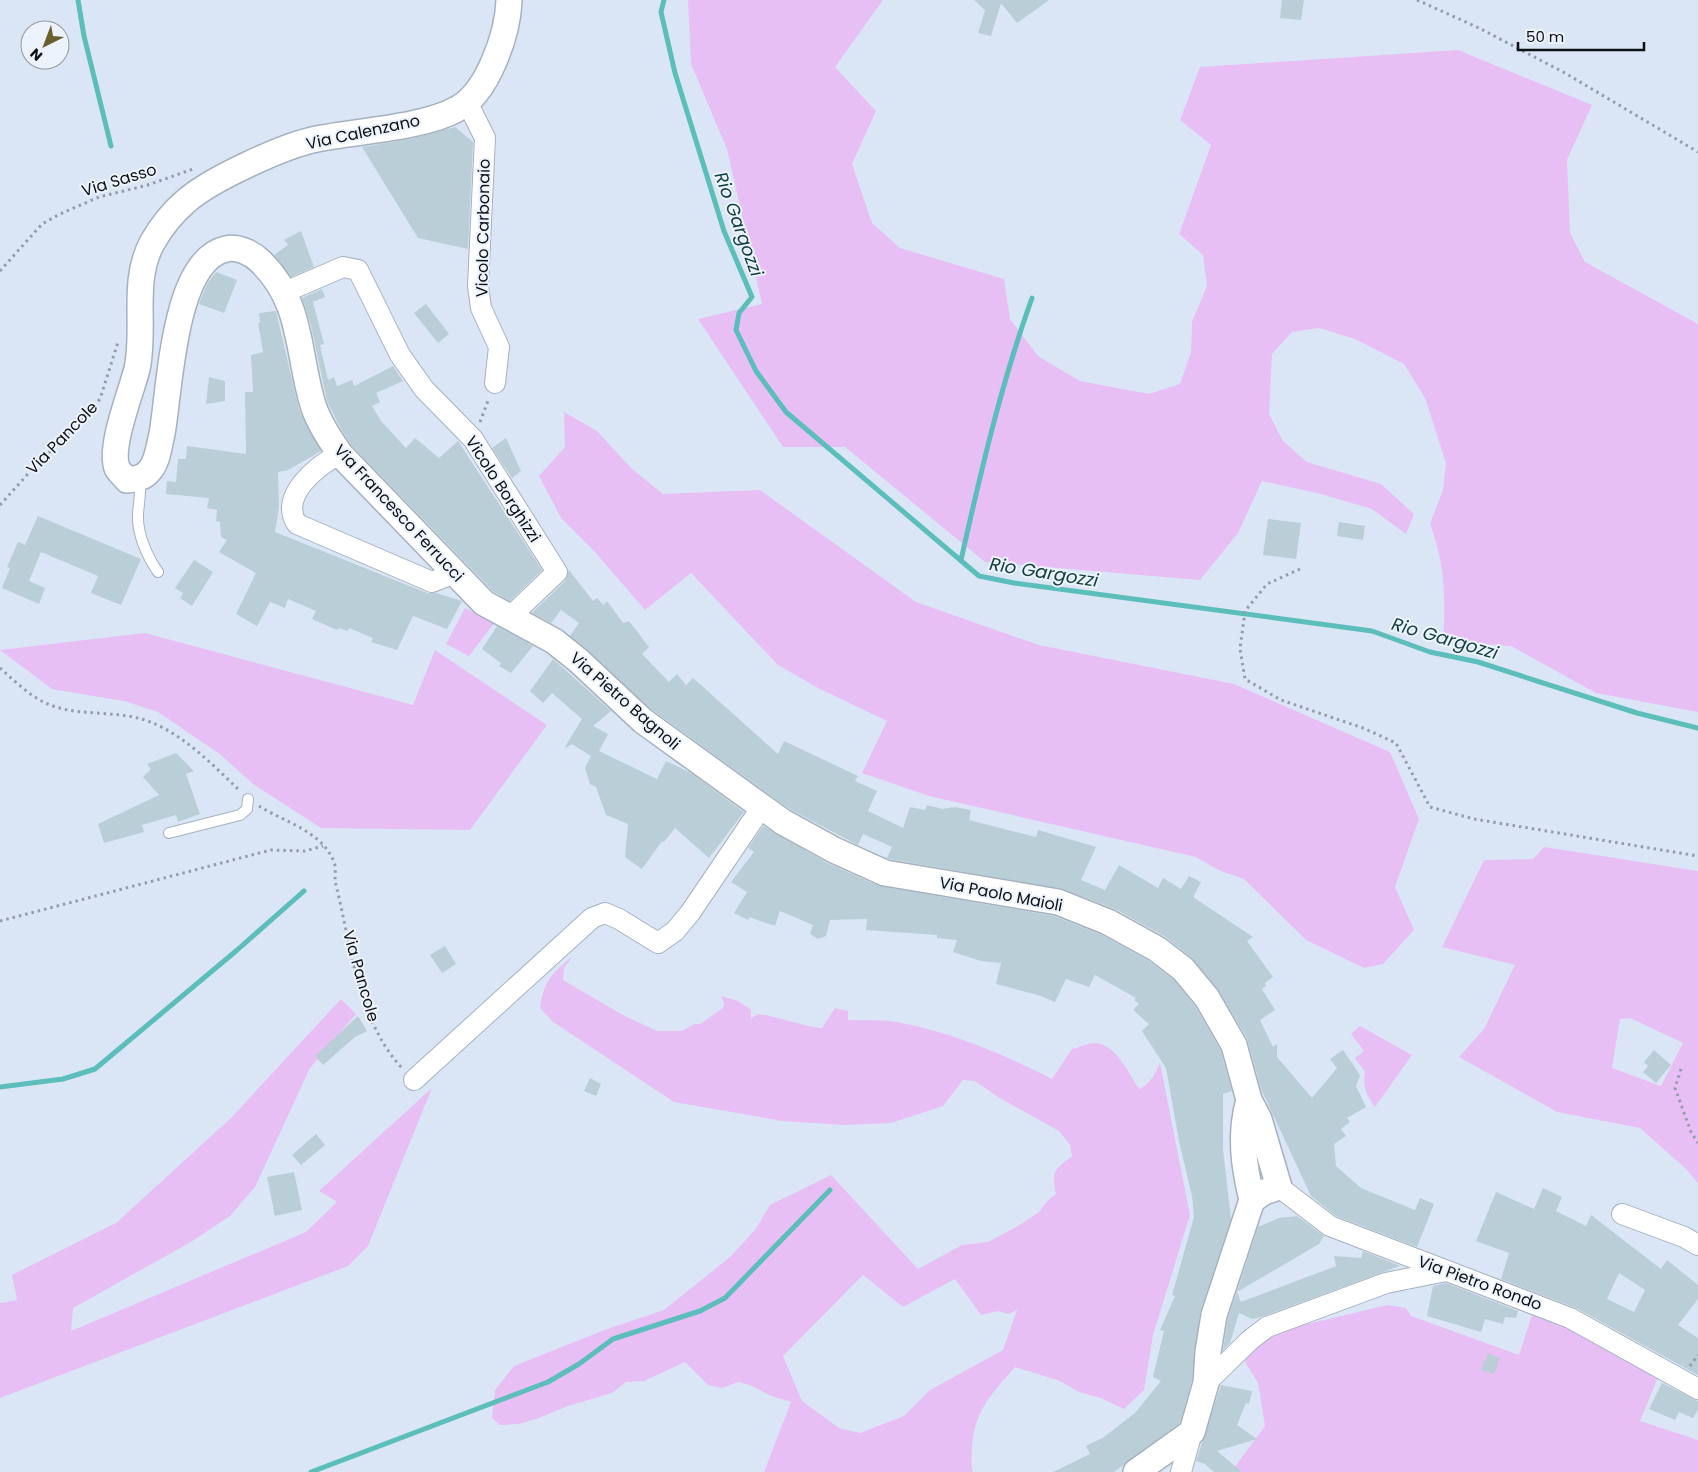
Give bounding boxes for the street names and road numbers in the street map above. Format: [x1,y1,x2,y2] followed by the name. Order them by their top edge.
[304,109,422,155] street label: Via Calenzano
[79,158,159,202] street label: Via Sasso
[470,159,496,297] street label: Vicolo Carbonaio
[21,396,103,480] street label: Via Pancole
[460,431,546,547] street label: Vicolo Borghizzi
[329,439,469,587] street label: Via Francesco Ferrucci
[565,647,685,755] street label: Via Pietro Bagnoli
[937,871,1065,917] street label: Via Paolo Maioli
[337,928,385,1024] street label: Via Pancole
[1415,1250,1545,1316] street label: Via Pietro Rondo

